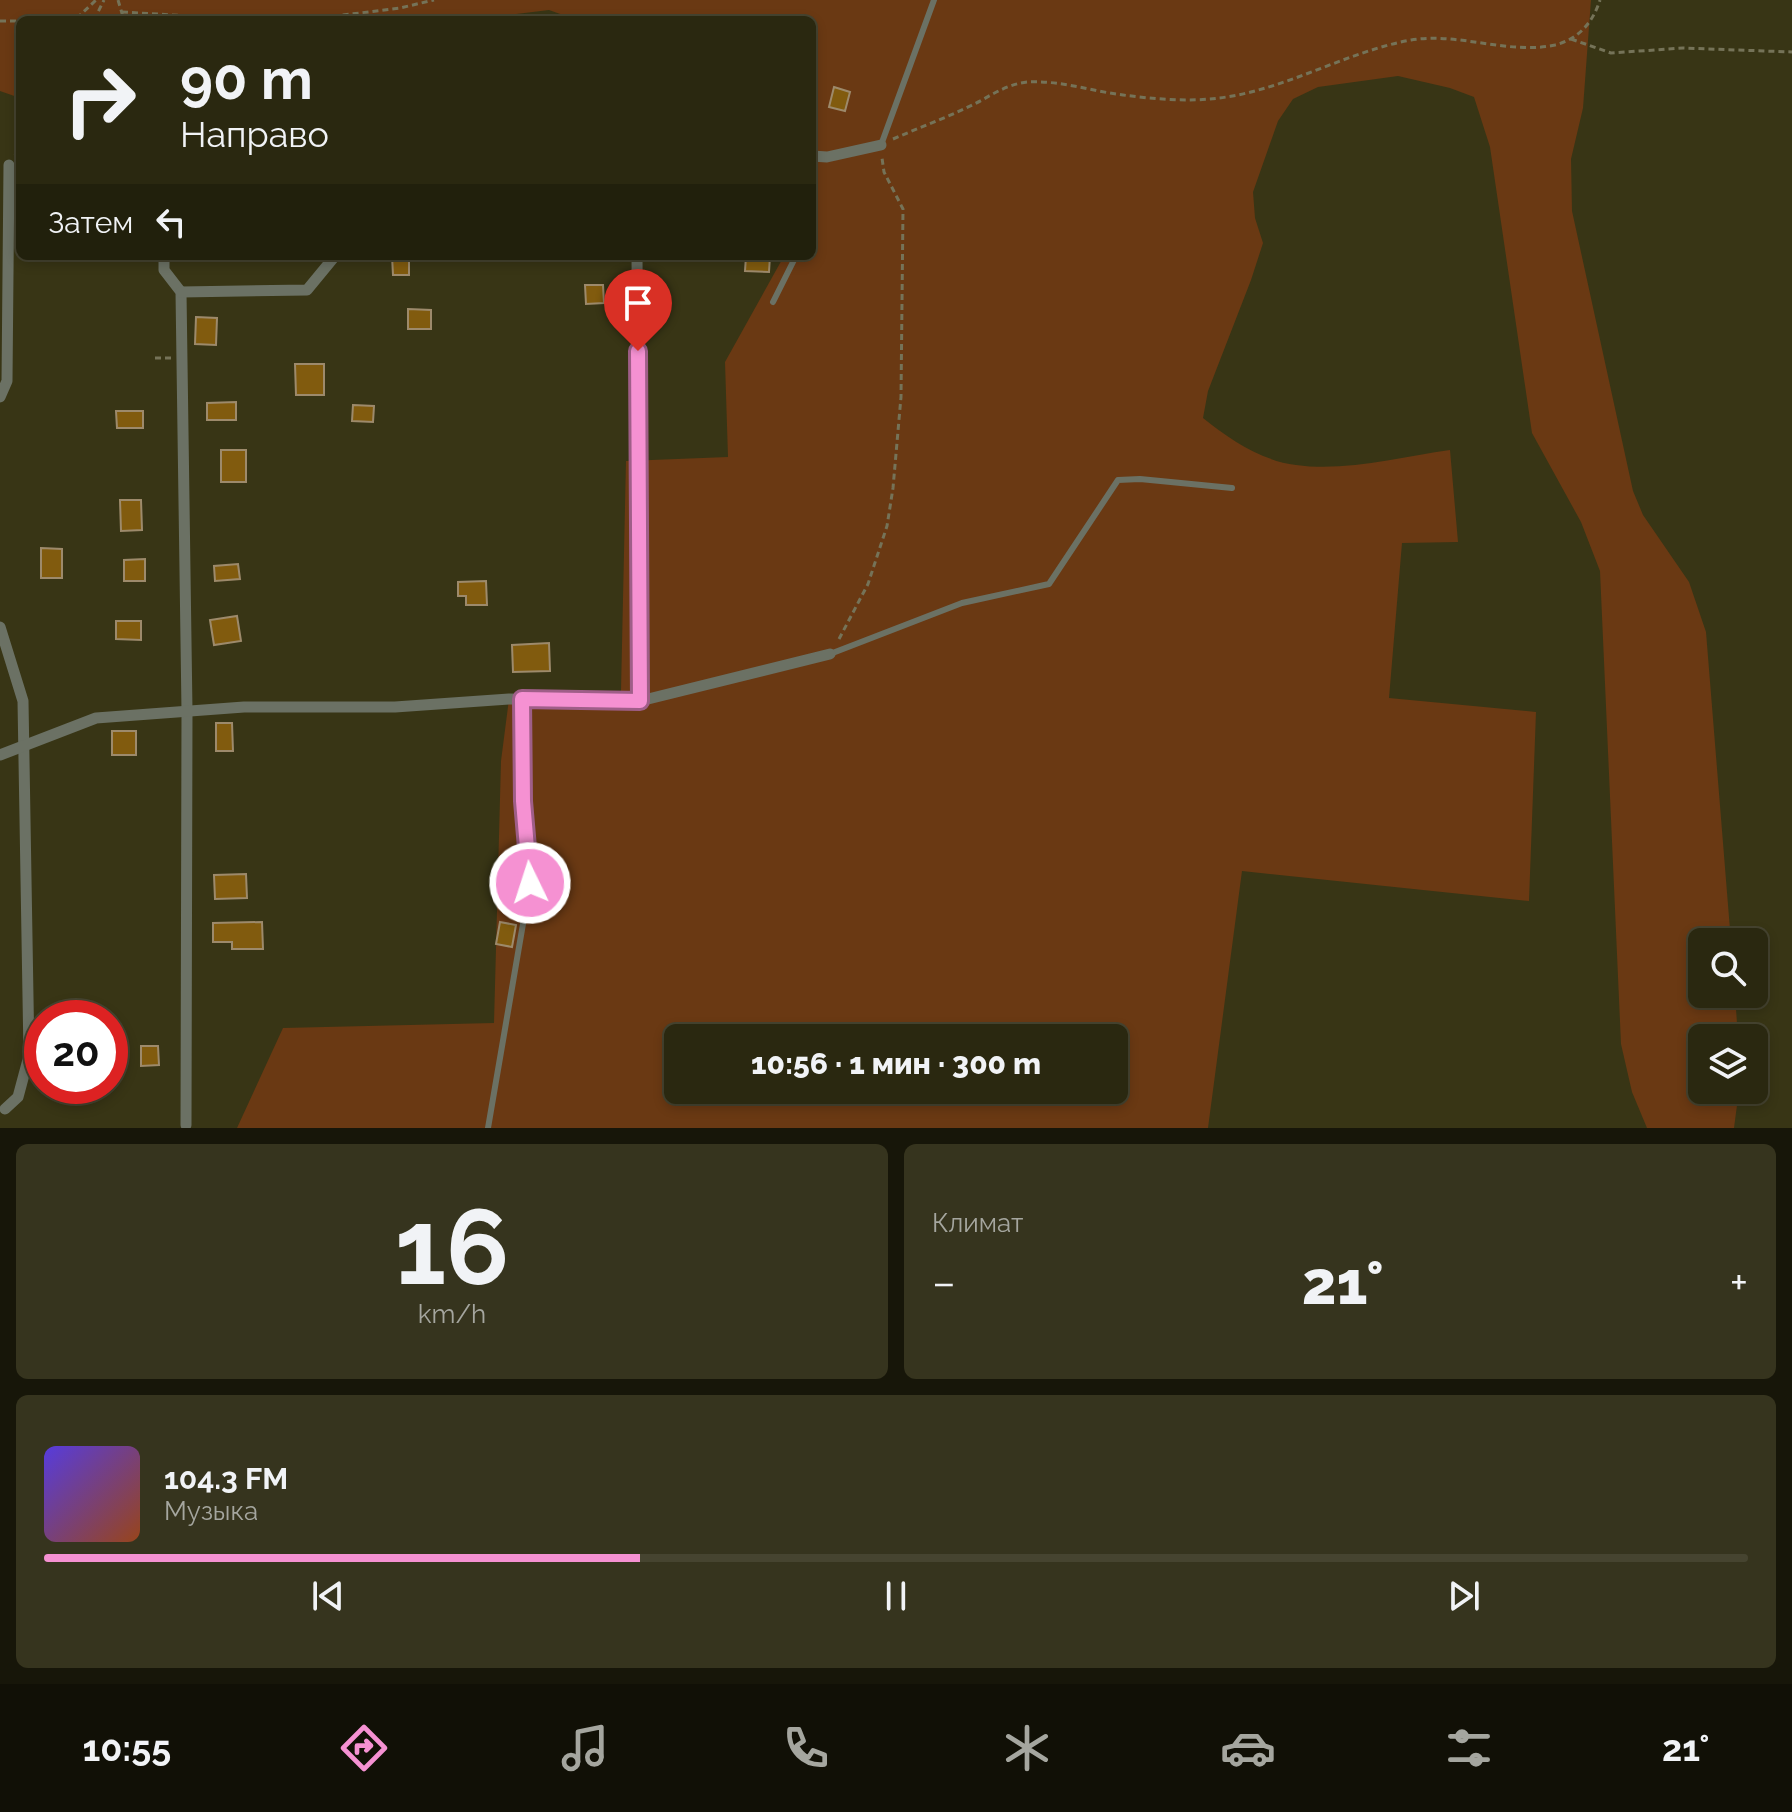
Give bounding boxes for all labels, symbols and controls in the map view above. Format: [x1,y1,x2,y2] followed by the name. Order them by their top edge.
[180,46,313,112] text: 90 m
[48,48,152,152] icon: right
[180,113,329,155] text: Направо
[149,200,193,244] icon: left
[48,205,133,240] text: Затем
[604,269,672,351] pin
[616,281,660,325] icon: arrive
[488,841,572,925] position arrow
[1688,928,1768,1104] map controls
[1688,928,1768,1008] button: search
[24,1000,128,1104] speed limit sign: 20
[1688,1024,1768,1104] button: layers
[751,1046,1041,1081] text: 10:56 · 1 мин · 300 m
[395,1186,509,1308] text: 16
[932,1208,1023,1238] text: Климат
[1302,1248,1384,1318] text: 21°
[932,1257,956,1308] text: −
[1730,1257,1748,1308] text: +
[418,1299,486,1329] text: km/h
[164,1461,288,1496] text: 104.3 FM
[164,1496,258,1526] text: Музыка
[306,1574,350,1618] icon: previous
[874,1574,918,1618] icon: pause
[1442,1574,1486,1618] icon: next
[336,1720,392,1776] icon: directions
[557,1720,613,1776] icon: music
[778,1720,834,1776] icon: phone
[999,1720,1055,1776] icon: climate
[1220,1720,1276,1776] icon: car
[1441,1720,1497,1776] icon: filters
[82,1727,171,1769] text: 10:55
[1662,1727,1709,1769] text: 21°

